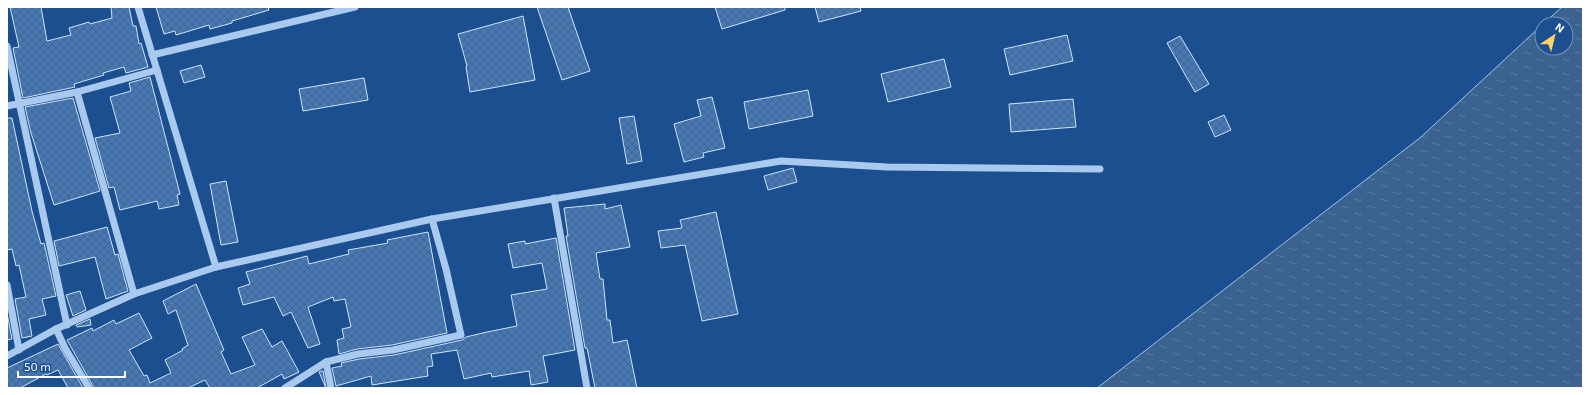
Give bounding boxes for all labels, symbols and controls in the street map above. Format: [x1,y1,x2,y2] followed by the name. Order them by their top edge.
[1534,16,1574,56] north arrow
[1553,20,1567,35] text: N
[18,353,125,379] scale bar
[24,359,51,373] text: 50 m

